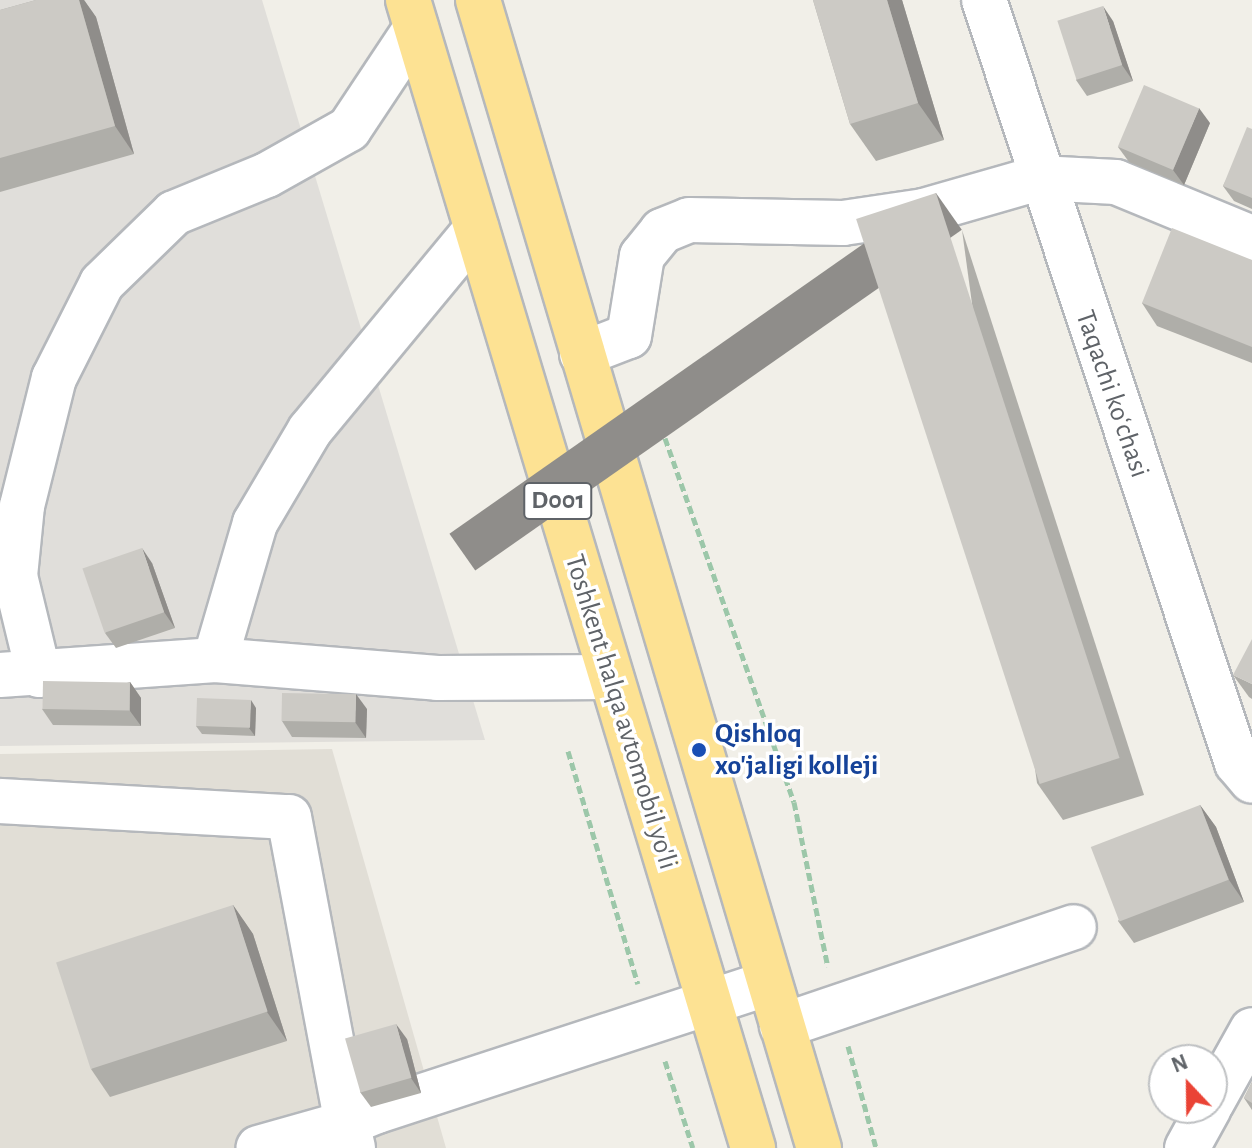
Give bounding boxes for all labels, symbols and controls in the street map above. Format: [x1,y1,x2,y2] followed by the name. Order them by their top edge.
[1068,306,1156,482] street label: Taqachi koʻchasi
[522,479,594,523] road number: D001
[557,551,685,873] street label: Toshkent halqa avtomobil yo'li
[715,717,878,783] place label: Qishloq xo'jaligi kolleji
[690,741,708,759] marker: Qishloq xo'jaligi kolleji
[1148,1044,1228,1124] north arrow
[1169,1051,1191,1077] text: N

